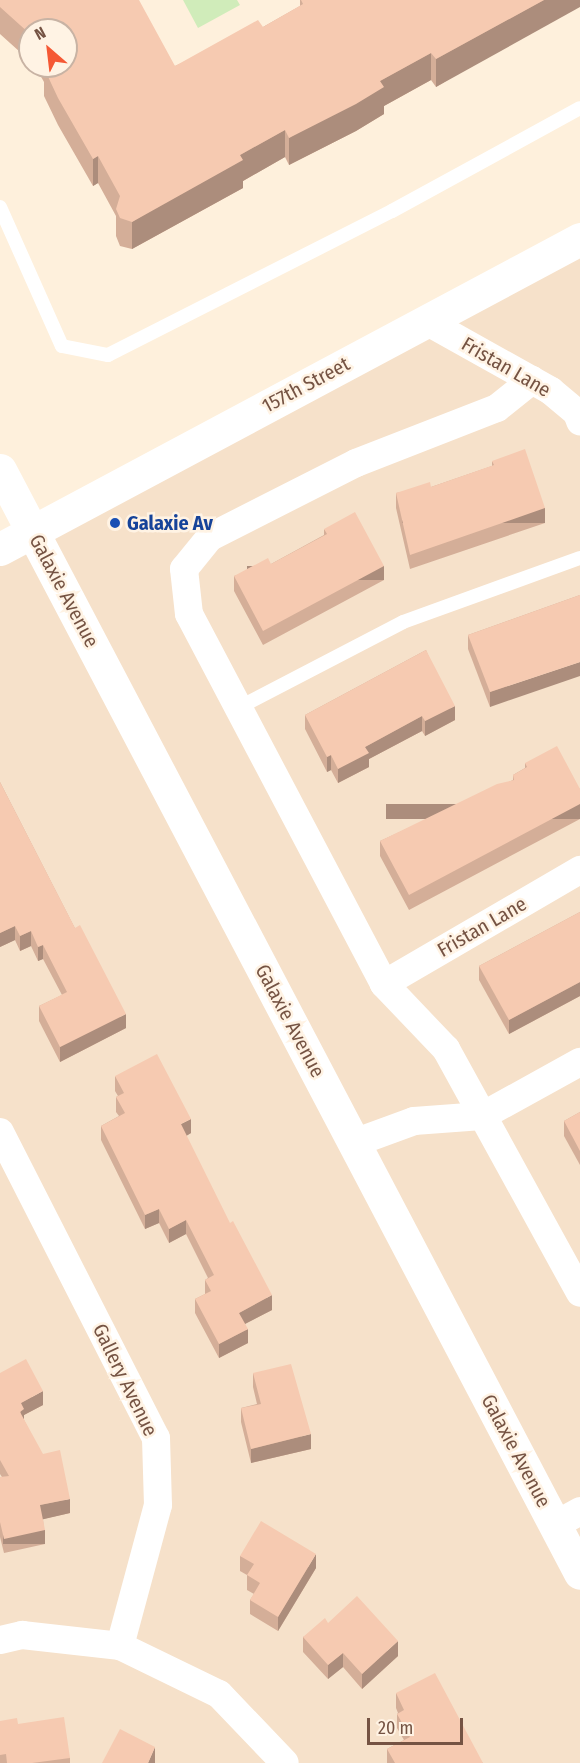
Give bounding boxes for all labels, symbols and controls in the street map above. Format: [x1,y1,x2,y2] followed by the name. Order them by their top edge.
[18,18,78,78] north arrow
[32,23,49,44] text: N
[457,332,555,402] street label: Fristan Lane
[258,352,354,418] street label: 157th Street
[127,511,213,535] place label: Galaxie Av
[108,516,122,530] marker: Galaxie Av
[24,530,104,652] street label: Galaxie Avenue
[433,892,531,962] street label: Fristan Lane
[250,960,330,1082] street label: Galaxie Avenue
[87,1320,163,1440] street label: Gallery Avenue
[476,1390,556,1512] street label: Galaxie Avenue
[370,1706,466,1744] scale bar
[378,1717,413,1739] text: 20 m

